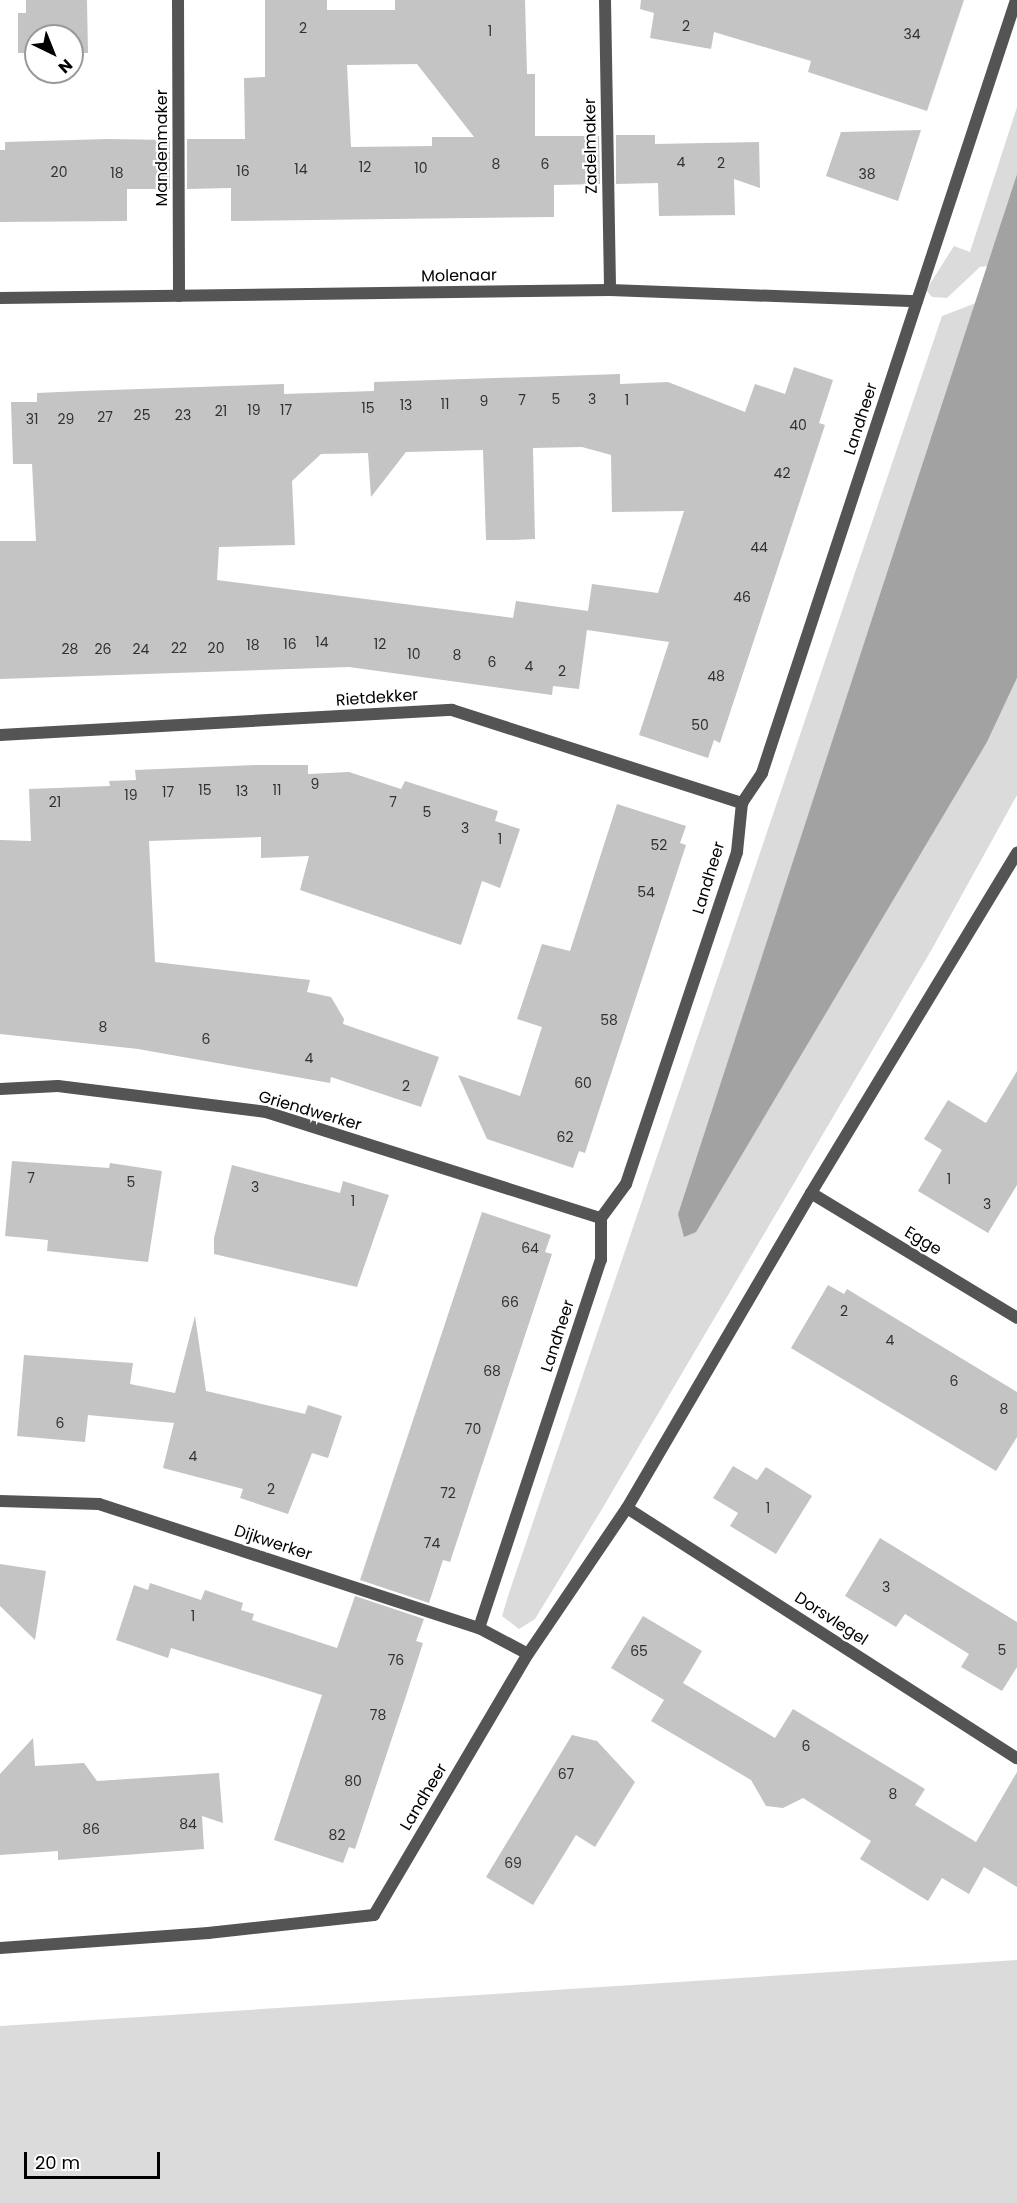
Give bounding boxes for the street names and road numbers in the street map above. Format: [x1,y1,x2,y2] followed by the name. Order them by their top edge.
[152,89,172,207] street label: Mandenmaker
[581,98,601,194] street label: Zadelmaker
[421,266,497,286] street label: Molenaar
[840,380,882,458] street label: Landheer
[335,686,419,710] street label: Rietdekker
[689,839,729,917] street label: Landheer
[256,1087,364,1135] street label: Griendwerker
[901,1223,945,1259] street label: Egge
[537,1297,579,1375] street label: Landheer
[232,1521,314,1565] street label: Dijkwerker
[791,1588,871,1650] street label: Dorsvlegel
[397,1760,451,1834] street label: Landheer

